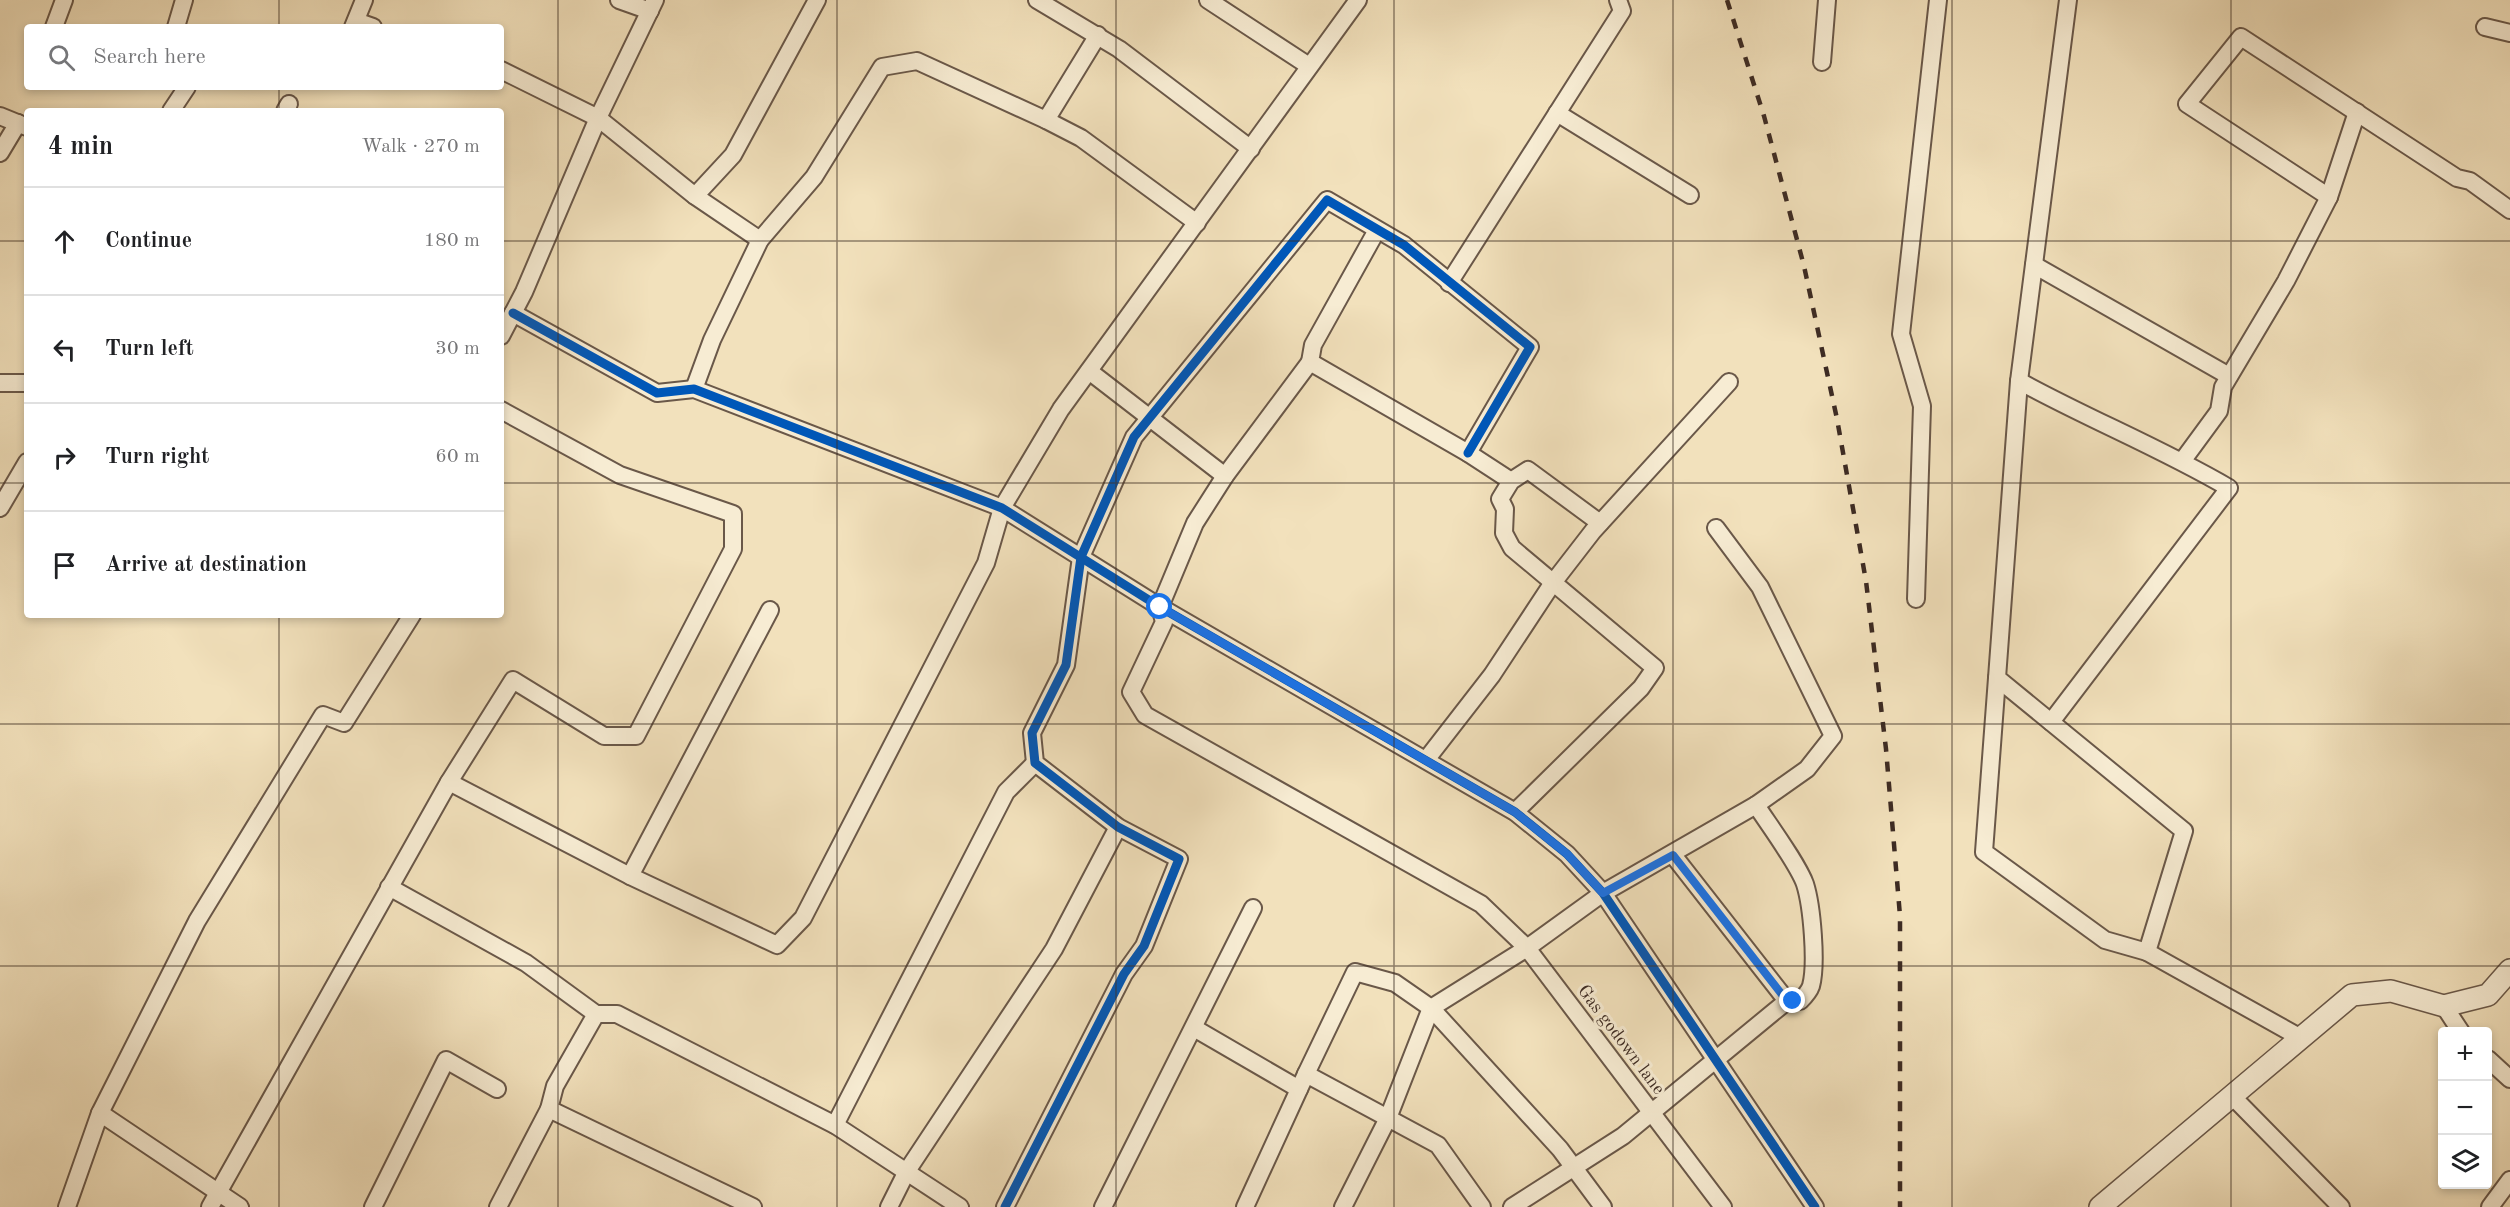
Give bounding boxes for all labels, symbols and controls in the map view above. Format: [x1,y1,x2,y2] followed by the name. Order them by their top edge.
[24,24,504,90] search box
[45,41,78,74] icon: search
[93,46,206,68] text: Search here
[48,134,113,160] text: 4 min
[361,137,480,157] text: Walk · 270 m
[48,225,81,258] icon: ahead
[105,230,192,252] text: Continue
[424,231,480,251] text: 180 m
[48,333,81,366] icon: left
[105,338,194,360] text: Turn left
[435,339,480,359] text: 30 m
[48,441,81,474] icon: right
[105,446,209,468] text: Turn right
[435,447,480,467] text: 60 m
[48,549,81,582] icon: arrive
[105,554,307,576] text: Arrive at destination
[1146,593,1172,619] route start
[1574,982,1668,1098] street label: Gas godown lane
[1779,987,1805,1013] route end
[2438,1027,2492,1189] map controls
[2438,1027,2492,1081] button: +
[2438,1081,2492,1135] button: −
[2438,1135,2492,1189] button: layers

